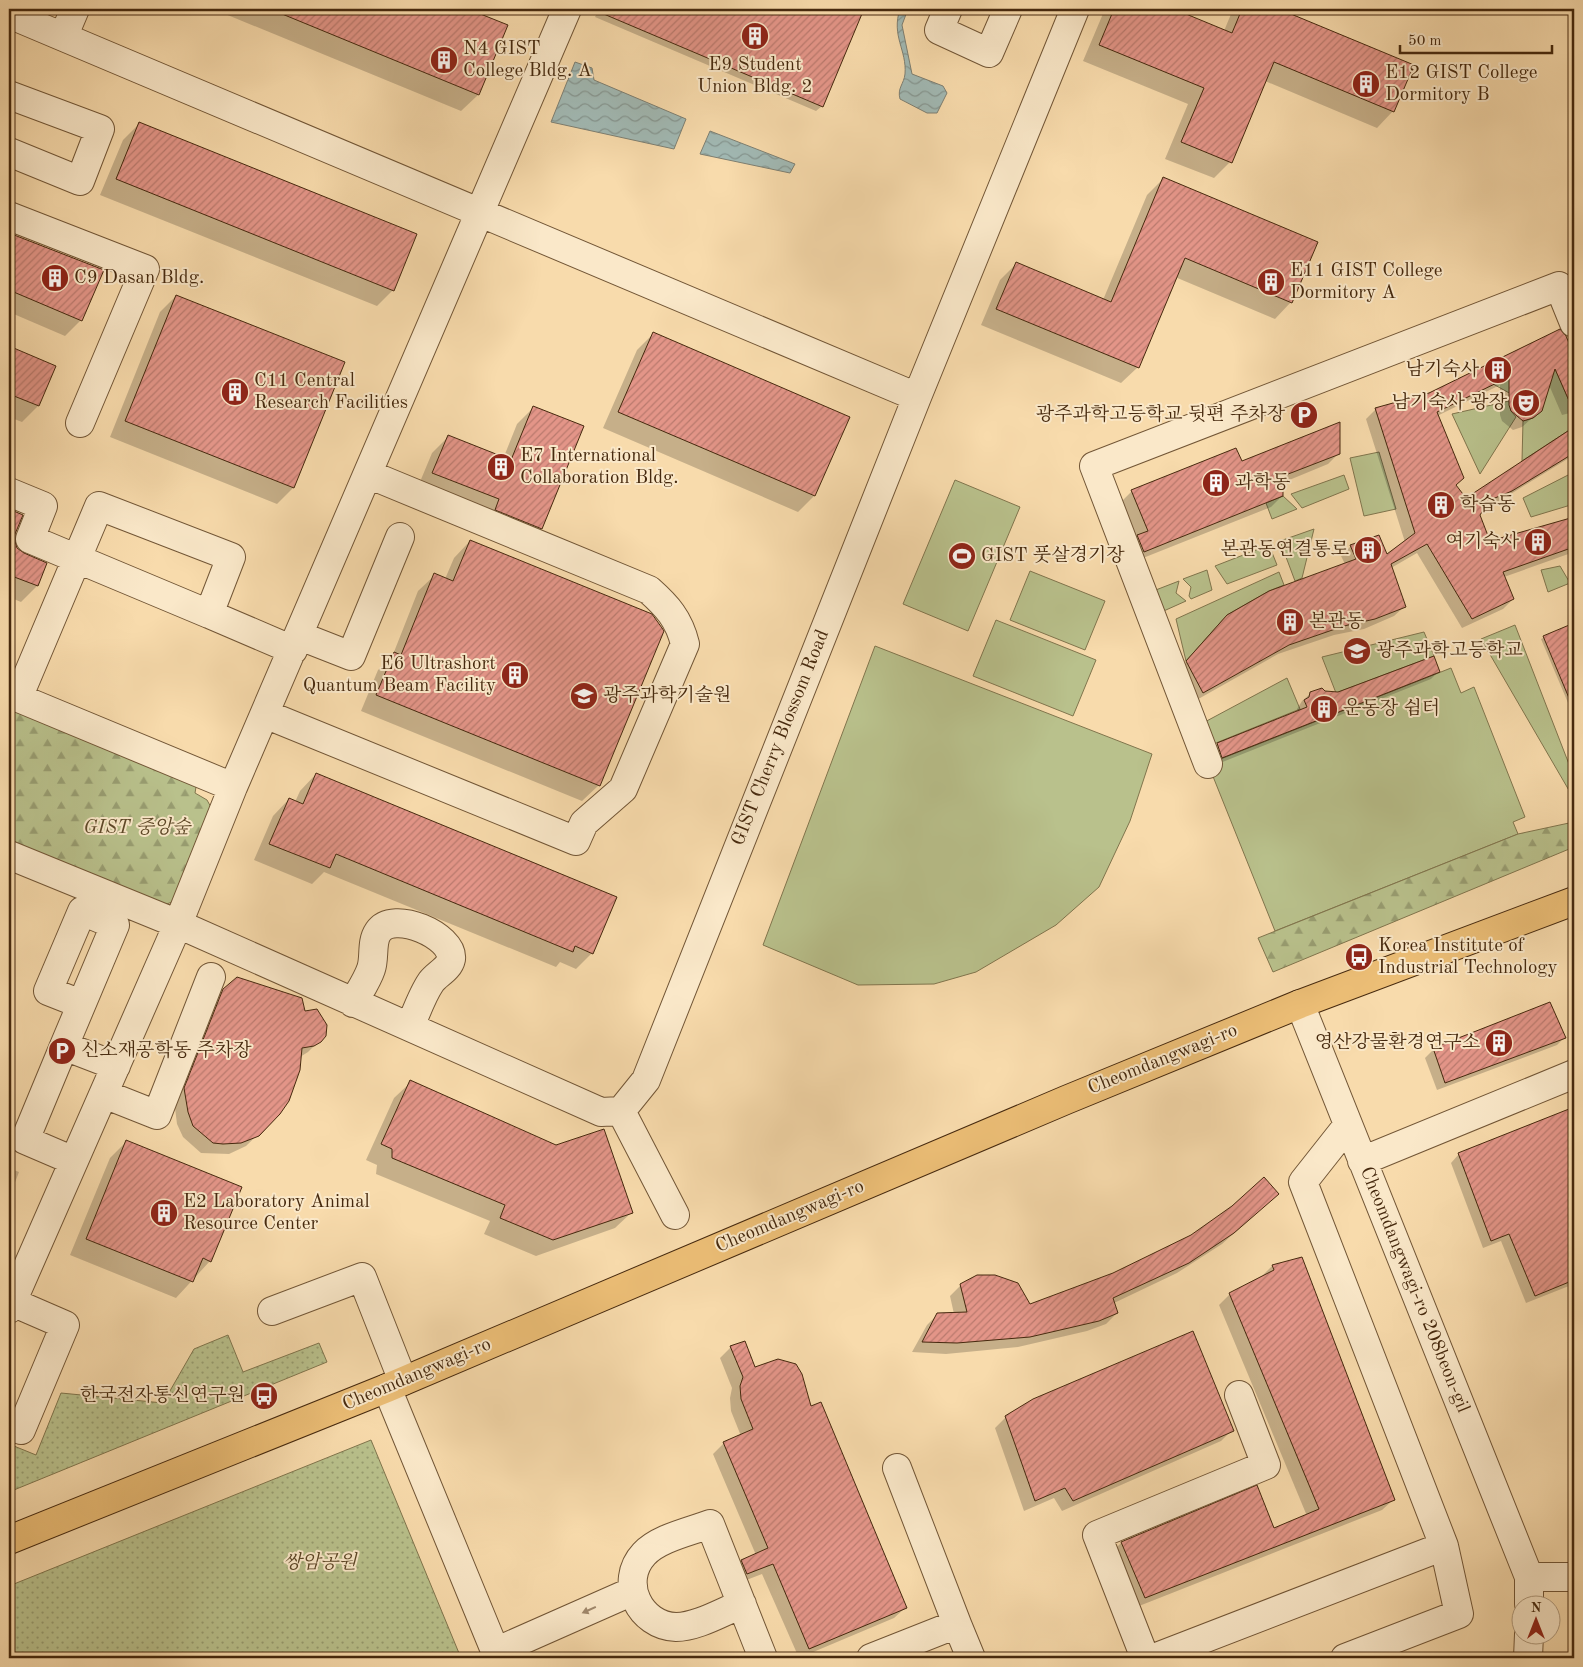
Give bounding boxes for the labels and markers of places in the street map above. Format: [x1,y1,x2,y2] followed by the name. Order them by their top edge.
[740,21,770,51] building icon: E9 Student Union Bldg. 2
[463,40,593,81] place label: N4 GIST College Bldg. A
[429,45,459,75] building icon: N4 GIST College Bldg. A
[697,56,813,97] place label: E9 Student Union Bldg. 2
[1385,64,1537,105] place label: E12 GIST College Dormitory B
[1351,69,1381,99] building icon: E12 GIST College Dormitory B
[1290,262,1442,303] place label: E11 GIST College Dormitory A
[40,263,70,293] building icon: C9 Dasan Bldg.
[1256,267,1286,297] building icon: E11 GIST College Dormitory A
[74,269,204,288] place label: C9 Dasan Bldg.
[1483,355,1513,385] building icon: 남기숙사
[1406,359,1480,380] place label: 남기숙사
[254,372,408,413] place label: C11 Central Research Facilities
[220,377,250,407] building icon: C11 Central Research Facilities
[1511,388,1541,418] theatre icon: 남기숙사 광장
[1392,392,1508,413] place label: 남기숙사 광장
[1289,400,1319,430] parking icon: 광주과학고등학교 뒷편 주차장
[1036,404,1286,425] place label: 광주과학고등학교 뒷편 주차장
[520,447,679,488] place label: E7 International Collaboration Bldg.
[486,452,516,482] building icon: E7 International Collaboration Bldg.
[1201,468,1231,498] building icon: 과학동
[1235,472,1291,493] place label: 과학동
[1426,490,1456,520] building icon: 학습동
[1460,494,1516,515] place label: 학습동
[1523,527,1553,557] building icon: 여기숙사
[1446,531,1520,552] place label: 여기숙사
[1353,535,1383,565] building icon: 본관동연결통로
[1221,538,1349,560] place label: 본관동연결통로
[947,541,977,571] sports icon: GIST 풋살경기장
[981,544,1125,566] place label: GIST 풋살경기장
[1275,607,1305,637] building icon: 본관동
[1309,610,1365,632] place label: 본관동
[1342,636,1372,666] school or university icon: 광주과학고등학교
[1376,640,1523,661] place label: 광주과학고등학교
[303,655,496,696] place label: E6 Ultrashort Quantum Beam Facility
[500,660,530,690] building icon: E6 Ultrashort Quantum Beam Facility
[569,681,599,711] school or university icon: 광주과학기술원
[603,685,731,706] place label: 광주과학기술원
[1309,694,1339,724] building icon: 운동장 쉼터
[1343,698,1440,719] place label: 운동장 쉼터
[1378,937,1558,978] place label: Korea Institute of Industrial Technology
[1344,942,1374,972] bus stop icon: Korea Institute of Industrial Technology
[1484,1028,1514,1058] building icon: 영산강물환경연구소
[1315,1031,1480,1053] place label: 영산강물환경연구소
[47,1036,77,1066] parking icon: 신소재공학동 주차장
[81,1040,252,1061] place label: 신소재공학동 주차장
[183,1193,370,1234] place label: E2 Laboratory Animal Resource Center
[149,1198,179,1228] building icon: E2 Laboratory Animal Resource Center
[249,1381,279,1411] bus stop icon: 한국전자통신연구원
[80,1385,245,1406] place label: 한국전자통신연구원

